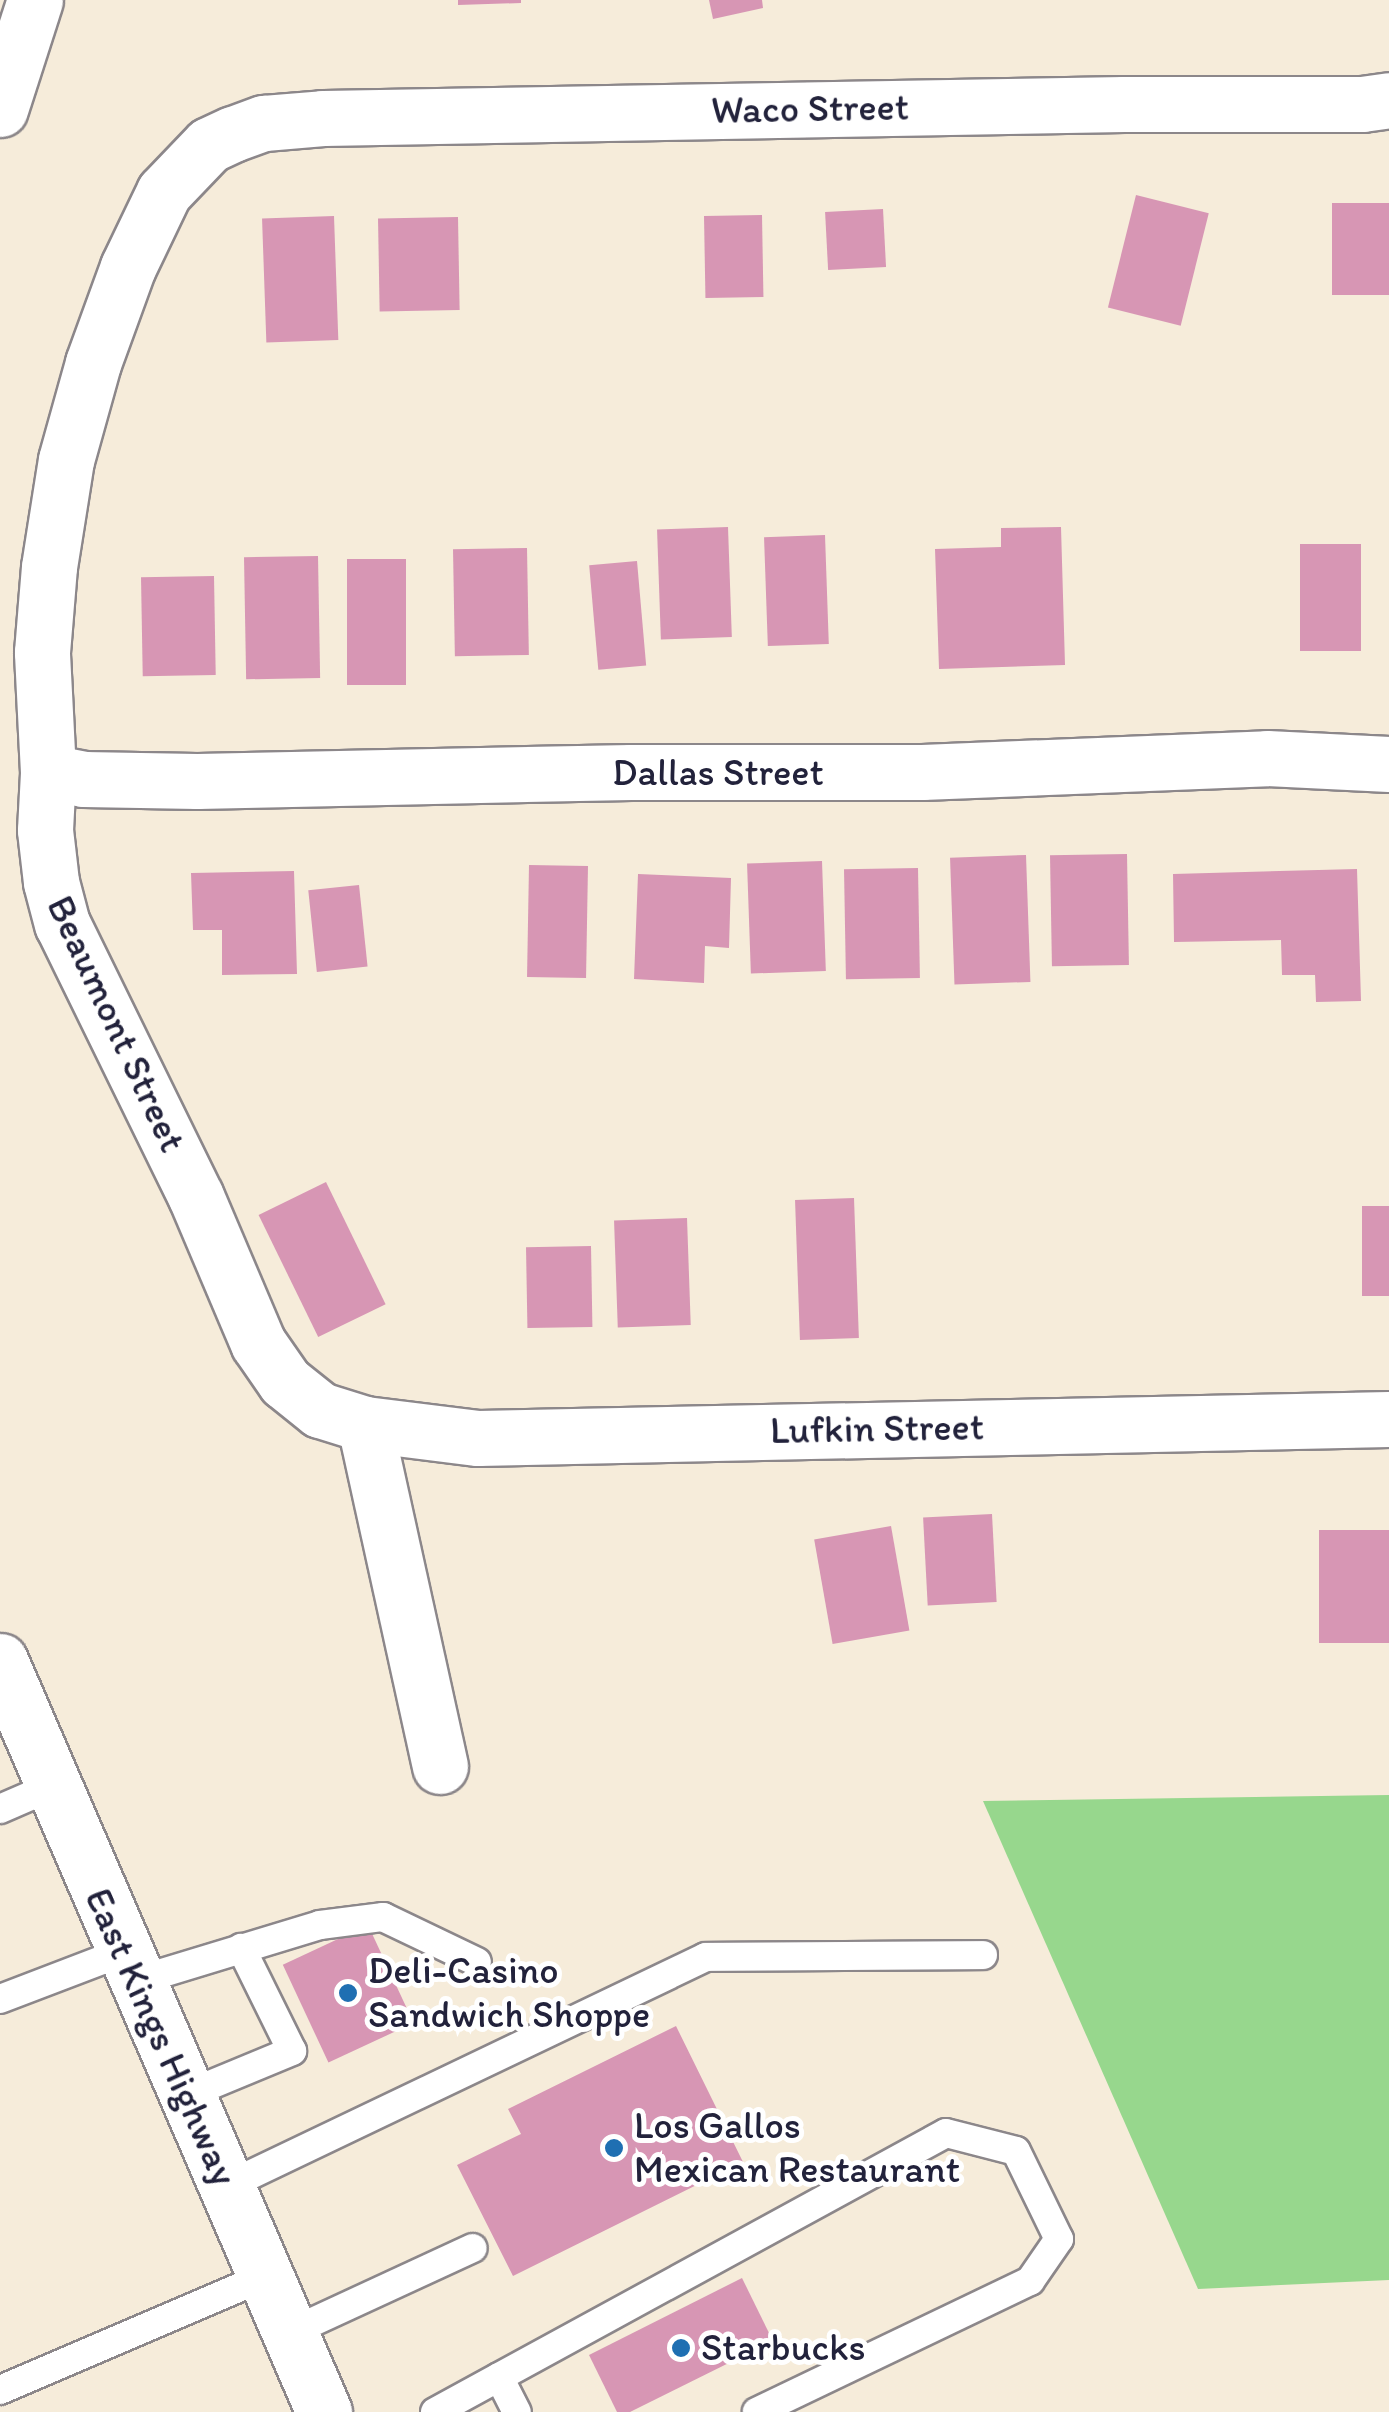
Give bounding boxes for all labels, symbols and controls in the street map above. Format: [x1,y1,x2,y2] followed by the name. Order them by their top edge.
[711,84,909,134] street label: Waco Street
[612,750,824,796] street label: Dallas Street
[37,889,195,1159] street label: Beaumont Street
[770,1404,984,1454] street label: Lufkin Street
[75,1882,247,2192] street label: East Kings Highway
[368,1948,650,2038] place label: Deli-Casino Sandwich Shoppe
[337,1982,359,2004] marker: Deli-Casino Sandwich Shoppe
[634,2103,960,2192] place label: Los Gallos Mexican Restaurant
[603,2137,625,2159] marker: Los Gallos Mexican Restaurant
[701,2325,866,2371] place label: Starbucks
[670,2337,692,2359] marker: Starbucks

